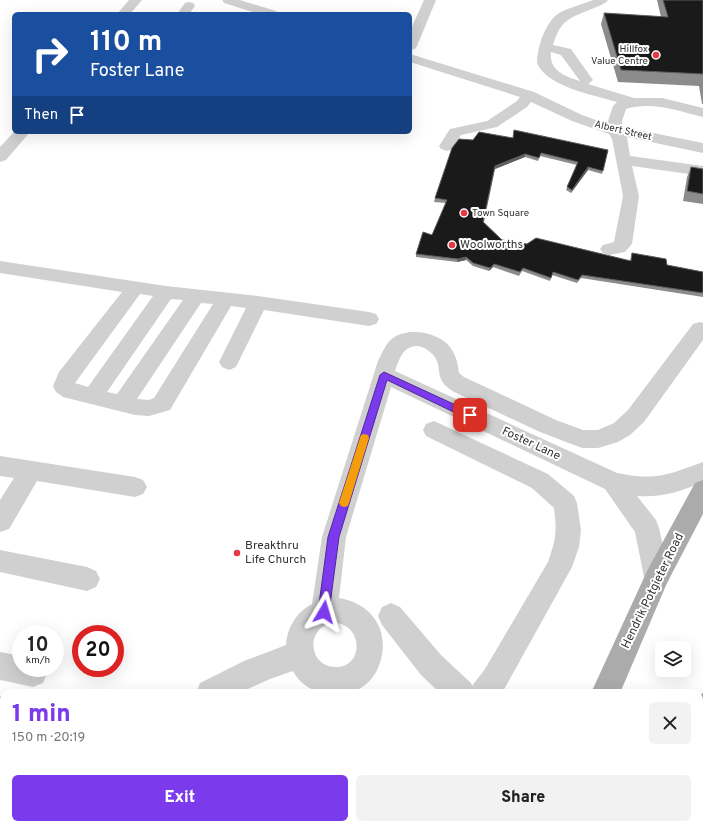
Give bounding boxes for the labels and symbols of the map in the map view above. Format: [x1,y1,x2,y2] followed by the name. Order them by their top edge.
[591,43,648,68] place label: Hillfox Value Centre
[651,50,661,60] marker: Hillfox Value Centre
[593,118,653,144] street label: Albert Street
[472,207,529,220] place label: Town Square
[459,208,469,218] marker: Town Square
[460,237,523,253] place label: Woolworths
[447,240,457,250] marker: Woolworths
[453,398,487,432] pin
[499,423,563,465] street label: Foster Lane
[618,531,688,651] street label: Hendrik Potgieter Road
[245,538,306,568] place label: Breakthru Life Church
[232,548,242,558] marker: Breakthru Life Church
[303,591,345,633] position arrow
[72,625,124,677] speed limit sign: 20

